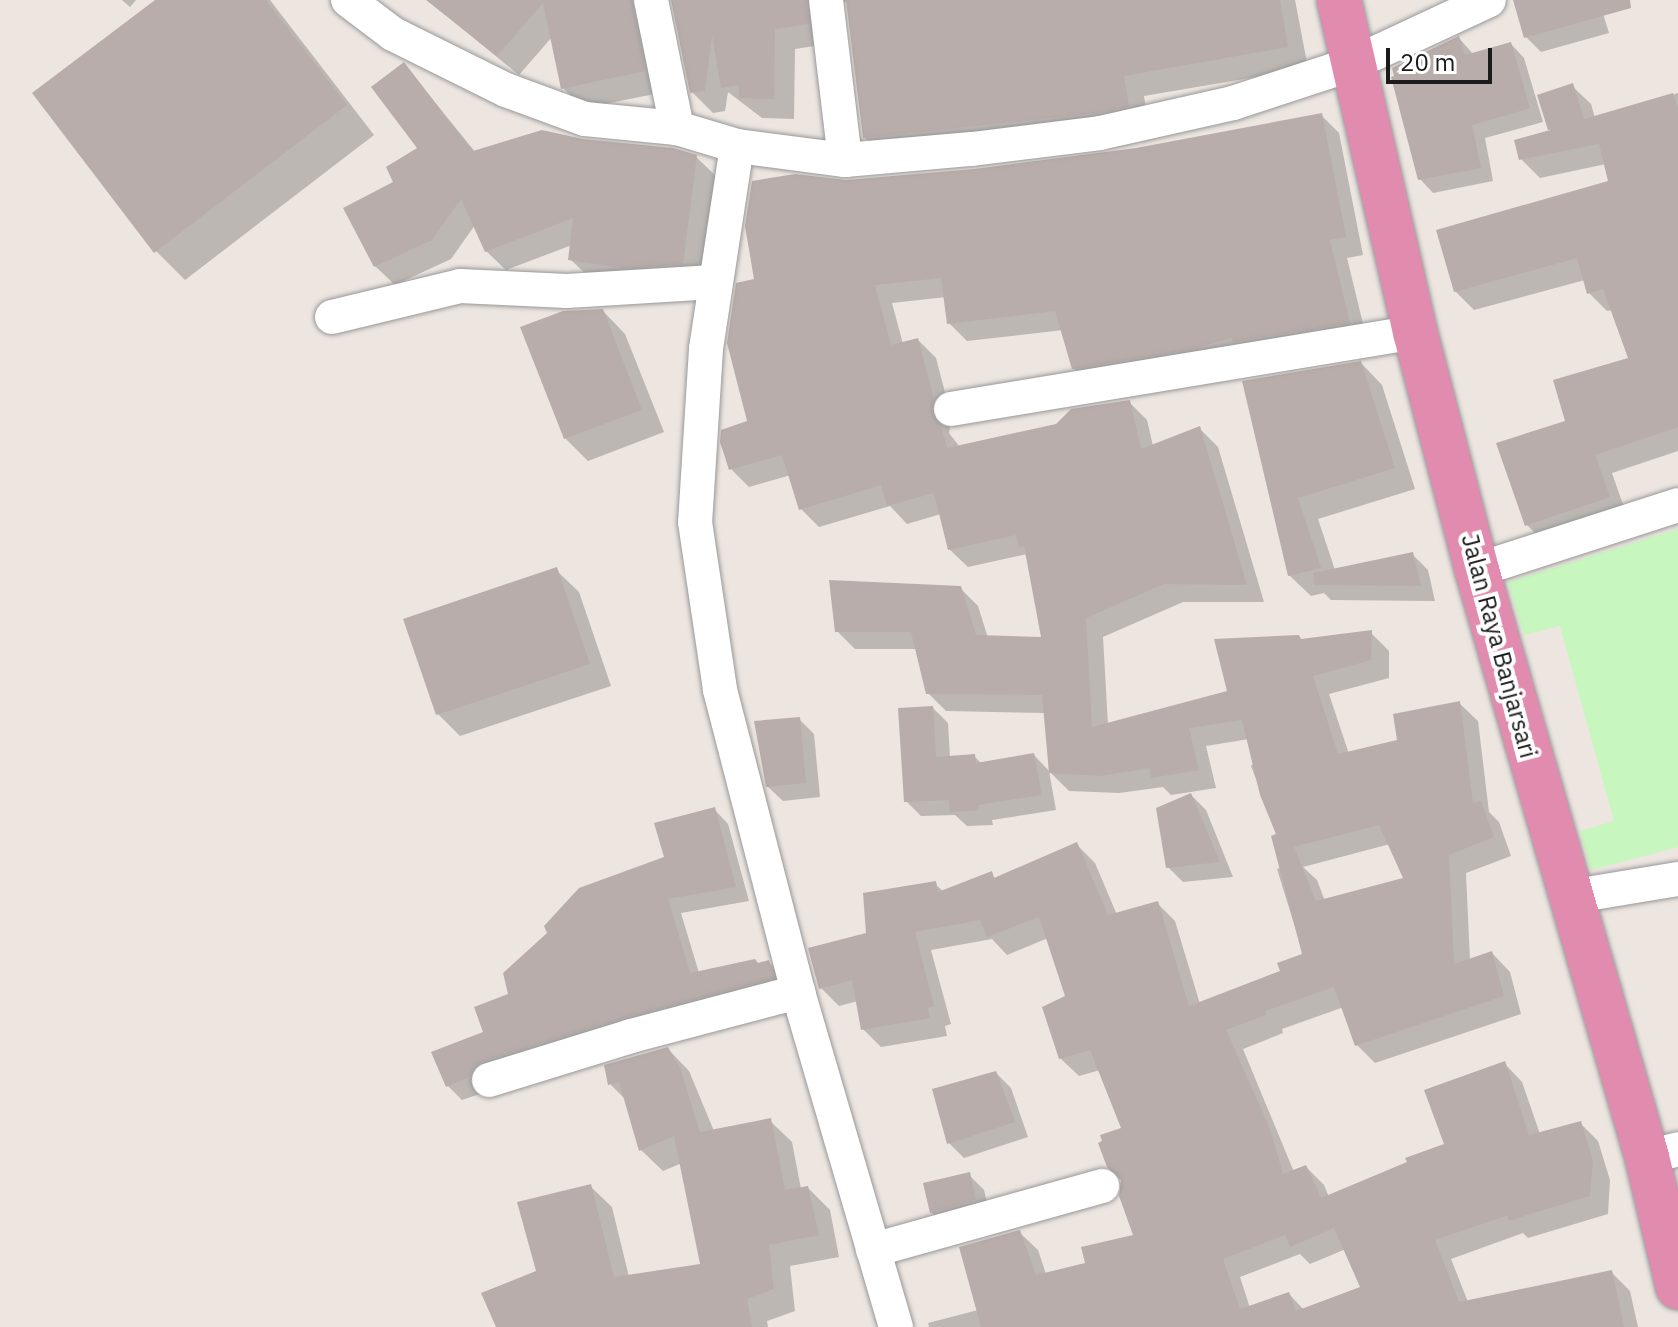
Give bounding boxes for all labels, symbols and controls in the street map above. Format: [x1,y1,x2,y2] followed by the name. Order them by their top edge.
[1390,32,1496,82] scale bar
[1400,46,1455,78] text: 20 m
[1455,531,1543,761] street label: Jalan Raya Banjarsari

